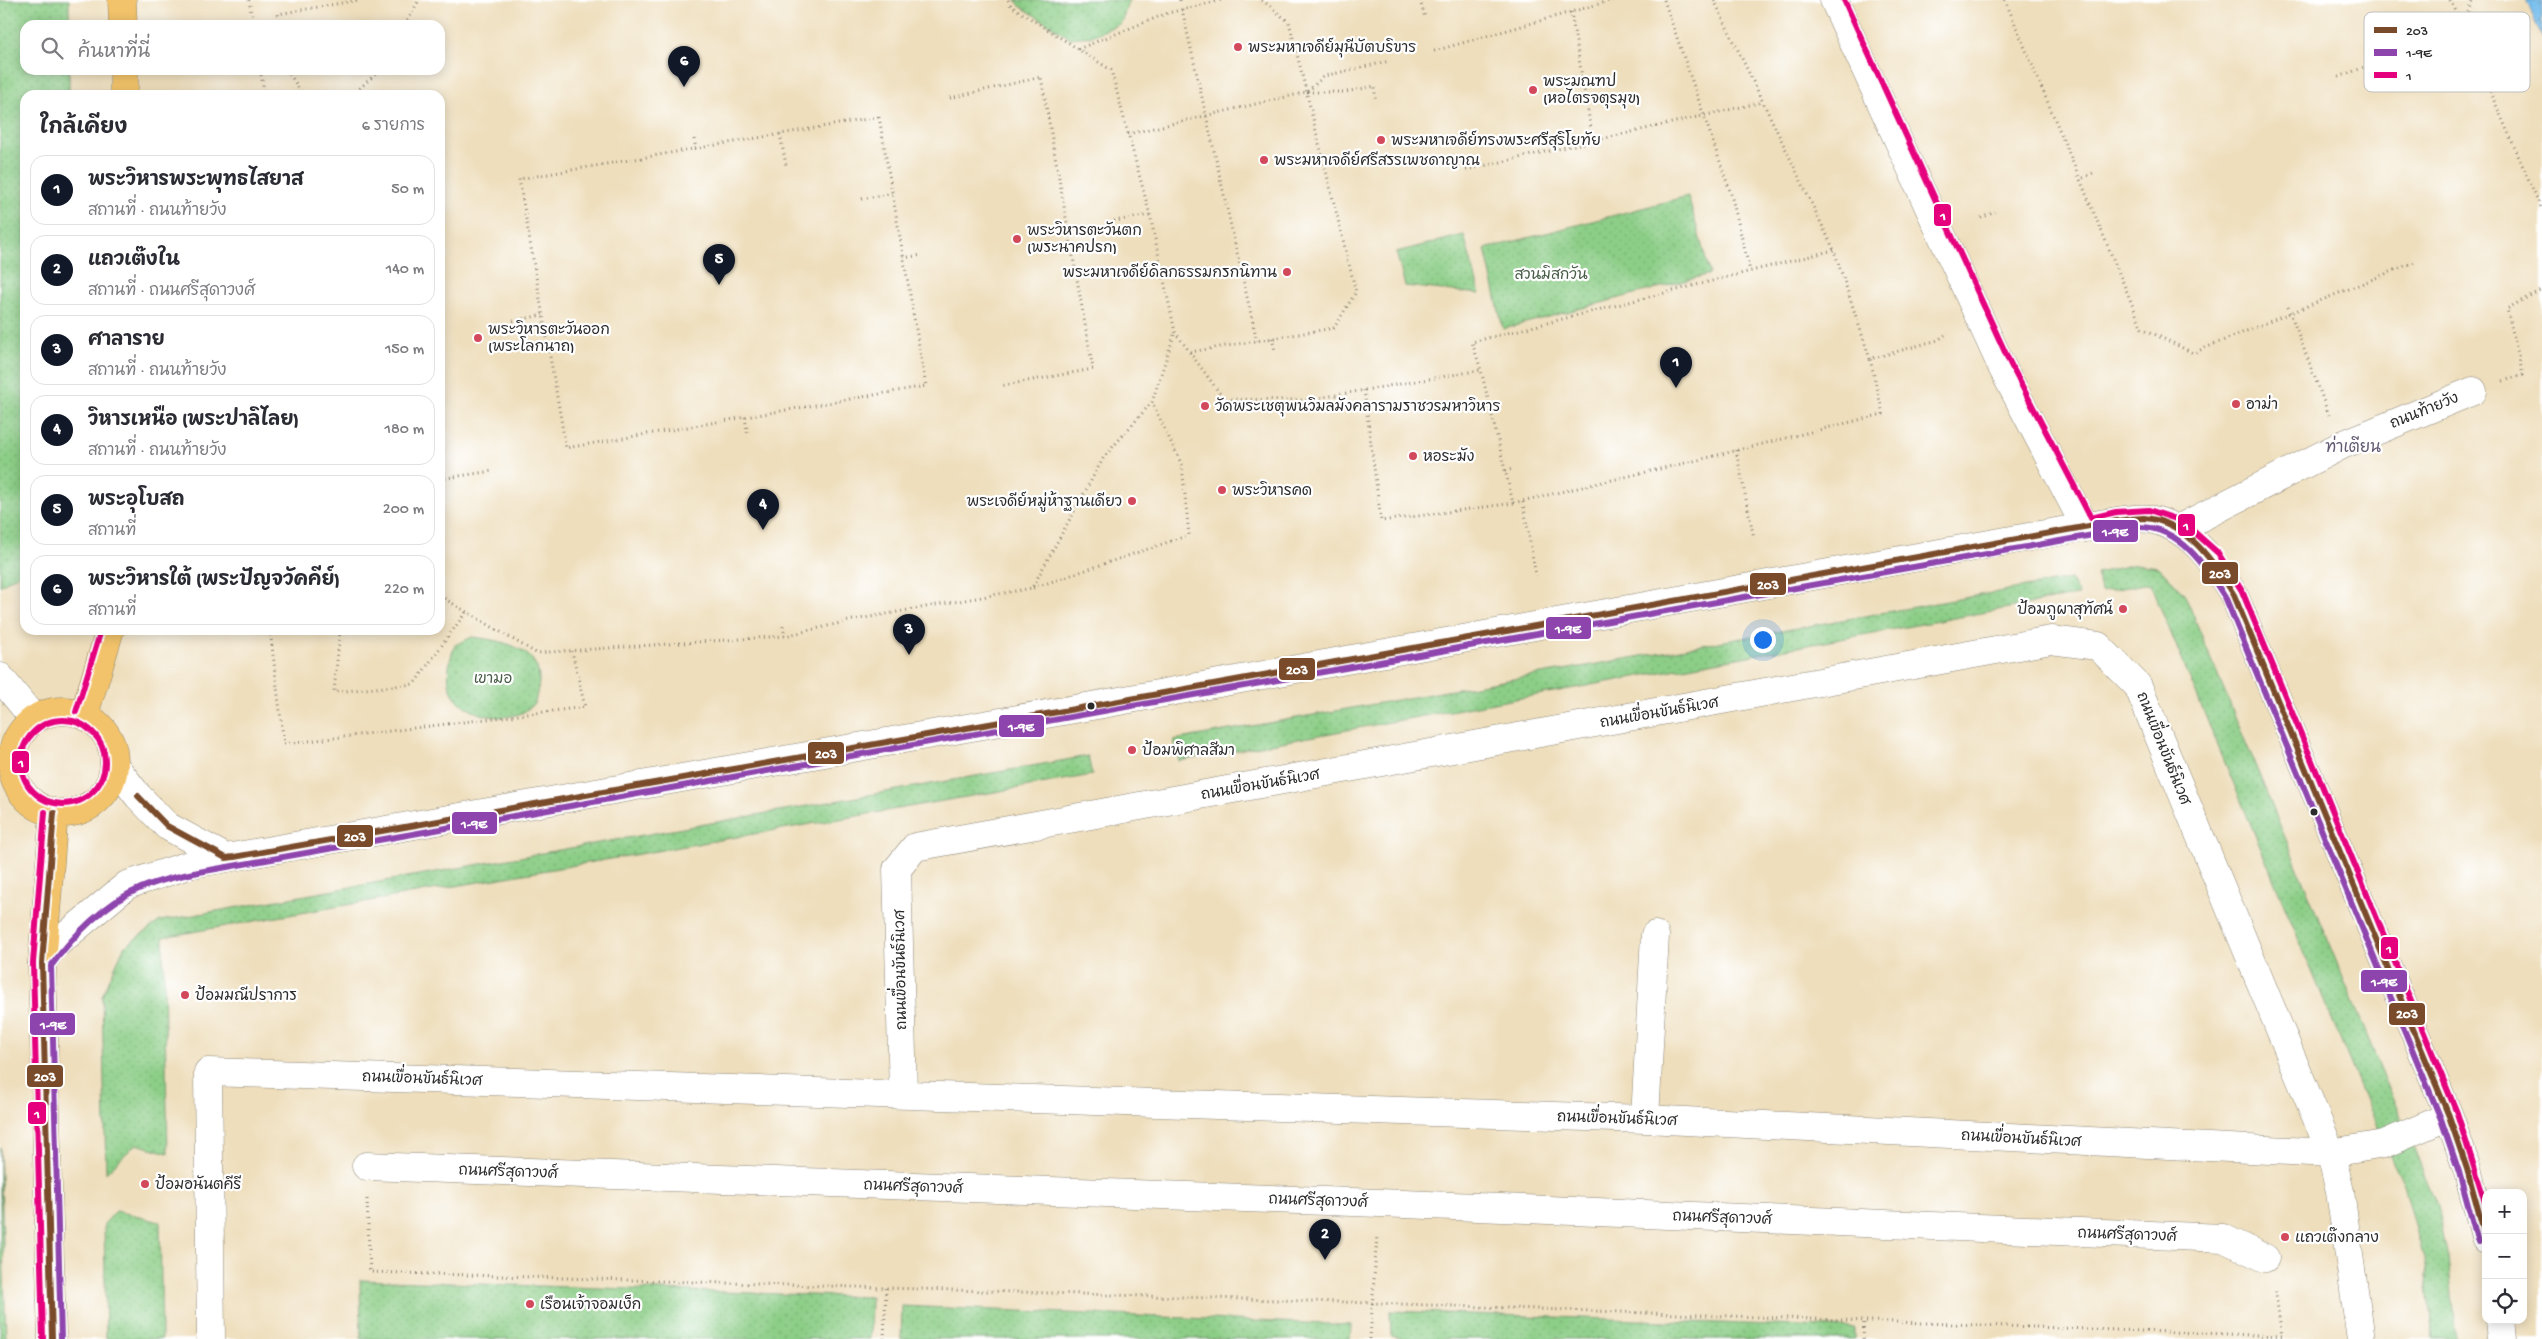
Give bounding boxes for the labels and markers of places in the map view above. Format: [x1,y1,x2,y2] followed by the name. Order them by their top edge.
[1248,37,1416,58] place label: พระมหาเจดีย์มุนีบัตบริขาร
[1232,41,1244,53] marker: พระมหาเจดีย์มุนีบัตบริขาร
[668,46,700,87] pin: 6
[1543,72,1640,109] place label: พระมณฑป (หอไตรจตุรมุข)
[1527,84,1539,96] marker: พระมณฑป (หอไตรจตุรมุข)
[1391,130,1601,151] place label: พระมหาเจดีย์ทรงพระศรีสุริโยทัย
[1375,134,1387,146] marker: พระมหาเจดีย์ทรงพระศรีสุริโยทัย
[1274,150,1480,171] place label: พระมหาเจดีย์ศรีสรรเพชดาญาณ
[1258,154,1270,166] marker: พระมหาเจดีย์ศรีสรรเพชดาญาณ
[1027,221,1142,258] place label: พระวิหารตะวันตก (พระนาคปรก)
[1011,233,1023,245] marker: พระวิหารตะวันตก (พระนาคปรก)
[703,244,735,285] pin: 5
[1063,262,1277,283] place label: พระมหาเจดีย์ดิลกธรรมกรกนิทาน
[1281,266,1293,278] marker: พระมหาเจดีย์ดิลกธรรมกรกนิทาน
[488,320,610,357] place label: พระวิหารตะวันออก (พระโลกนาถ)
[472,332,484,344] marker: พระวิหารตะวันออก (พระโลกนาถ)
[1660,347,1692,388] pin: 1
[2246,394,2278,415] place label: อาม่า
[1215,397,1500,417] place label: วัดพระเชตุพนวิมลมังคลารามราชวรมหาวิหาร
[2230,398,2242,410] marker: อาม่า
[1199,400,1211,412] marker: วัดพระเชตุพนวิมลมังคลารามราชวรมหาวิหาร
[1423,447,1474,467] place label: หอระฆัง
[1407,450,1419,462] marker: หอระฆัง
[1232,481,1312,501] place label: พระวิหารคด
[1216,484,1228,496] marker: พระวิหารคด
[747,489,779,530] pin: 4
[967,491,1122,512] place label: พระเจดีย์หมู่ห้าฐานเดียว
[1126,495,1138,507] marker: พระเจดีย์หมู่ห้าฐานเดียว
[2017,599,2113,620] place label: ป้อมภูผาสุทัศน์
[2117,603,2129,615] marker: ป้อมภูผาสุทัศน์
[893,614,925,655] pin: 3
[1086,701,1096,711] unlabelled marker
[1142,740,1235,761] place label: ป้อมพิศาลสีมา
[1126,744,1138,756] marker: ป้อมพิศาลสีมา
[2309,807,2319,817] unlabelled marker
[195,985,297,1006] place label: ป้อมมณีปราการ
[179,989,191,1001] marker: ป้อมมณีปราการ
[155,1174,242,1195] place label: ป้อมอนันตคีรี
[139,1178,151,1190] marker: ป้อมอนันตคีรี
[1309,1219,1341,1260] pin: 2
[2295,1227,2379,1248] place label: แถวเต๊งกลาง
[2279,1231,2291,1243] marker: แถวเต๊งกลาง
[540,1294,641,1315] place label: เรือนเจ้าจอมเง็ก
[524,1298,536,1310] marker: เรือนเจ้าจอมเง็ก

